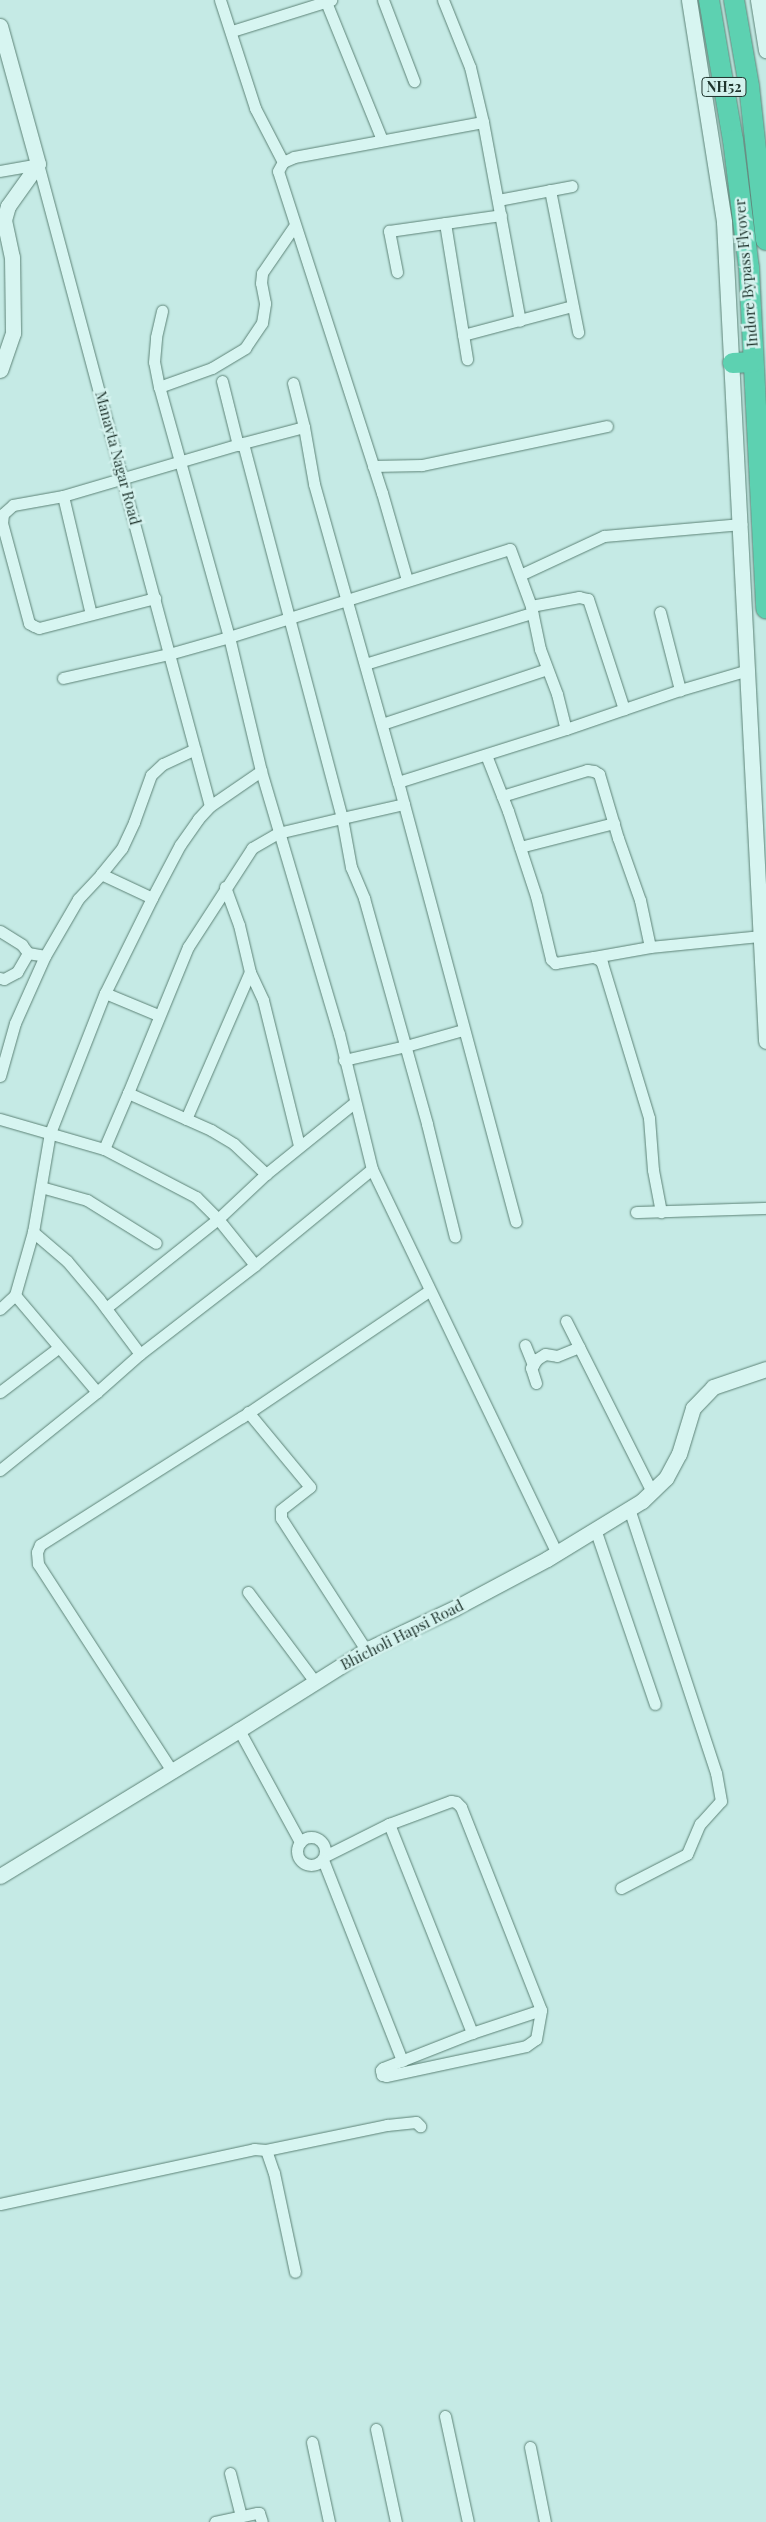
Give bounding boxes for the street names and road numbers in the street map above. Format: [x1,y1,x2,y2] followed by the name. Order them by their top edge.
[700,75,748,98] road number: NH52
[731,198,761,348] street label: Indore Bypass Flyover
[91,389,145,527] street label: Manavta Nagar Road
[338,1596,466,1674] street label: Bhicholi Hapsi Road

